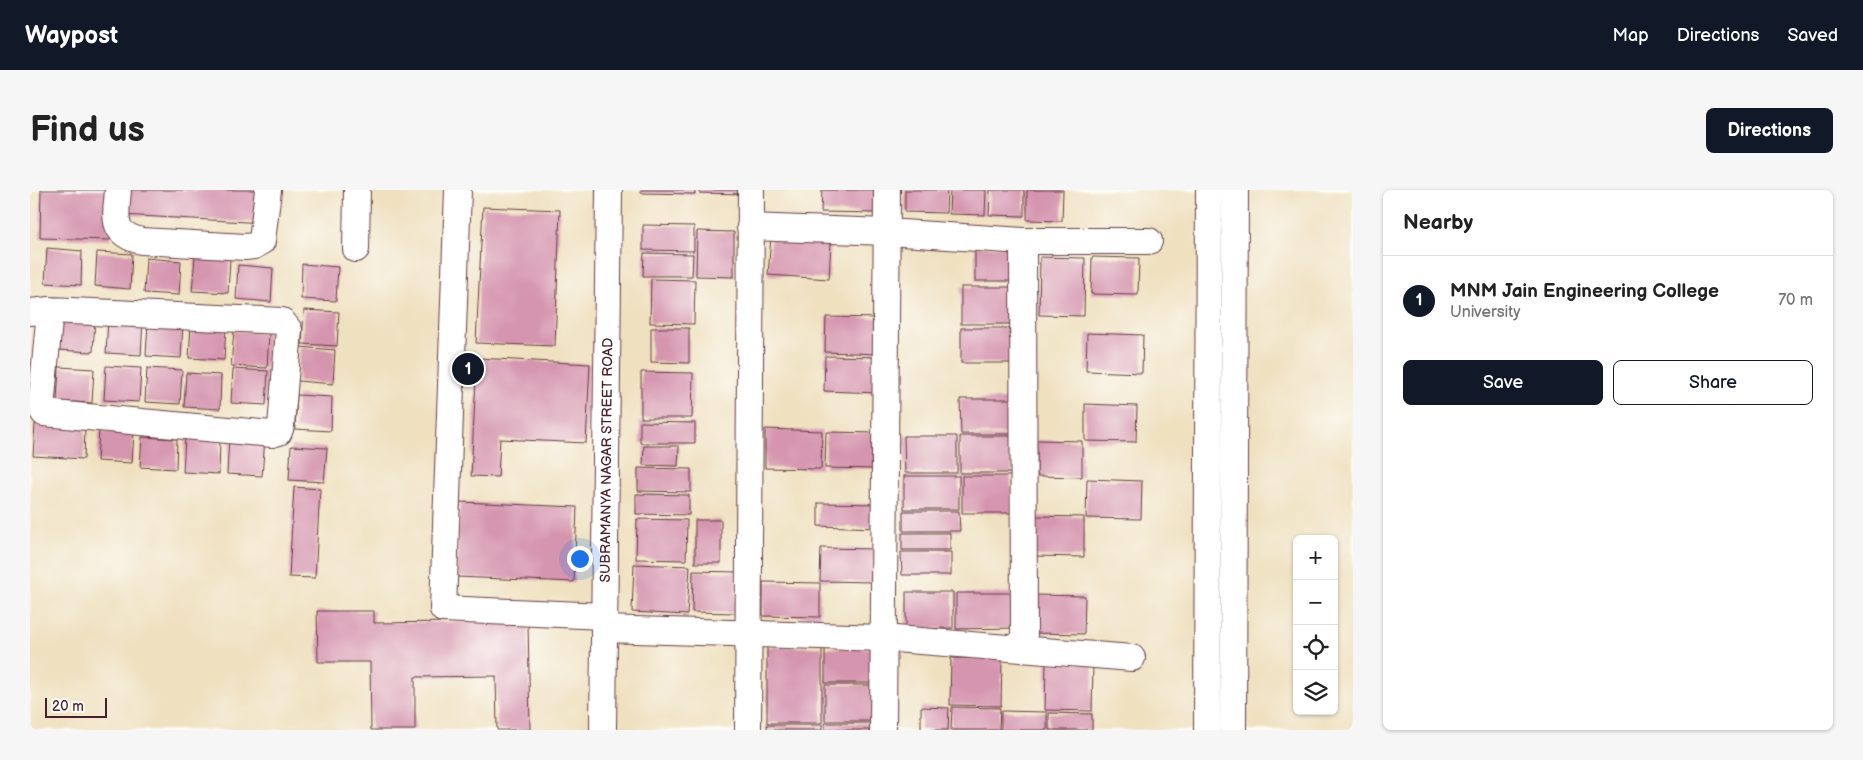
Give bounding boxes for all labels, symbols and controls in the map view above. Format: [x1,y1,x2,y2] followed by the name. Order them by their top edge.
[25,21,118,50] text: Waypost
[1613,25,1649,46] text: Map
[1677,25,1759,46] text: Directions
[1787,25,1838,46] text: Saved
[1706,108,1833,153] button: Directions
[30,109,145,152] text: Find us
[1403,210,1473,235] text: Nearby
[1450,280,1719,303] text: MNM Jain Engineering College
[1416,291,1422,310] text: 1
[1778,291,1813,310] text: 70 m
[1450,303,1521,322] text: University
[597,338,616,582] street label: SUBRAMANYA NAGAR STREET ROAD
[452,350,484,388] pin: 1
[1403,360,1603,405] button: Save
[1613,360,1813,405] button: Share
[1293,535,1338,715] map controls
[1293,535,1338,580] button: +
[567,546,593,572] your location
[1293,580,1338,625] button: −
[1293,625,1338,670] button: locate
[1293,670,1338,715] button: layers
[45,695,108,718] scale bar
[52,698,84,715] text: 20 m

